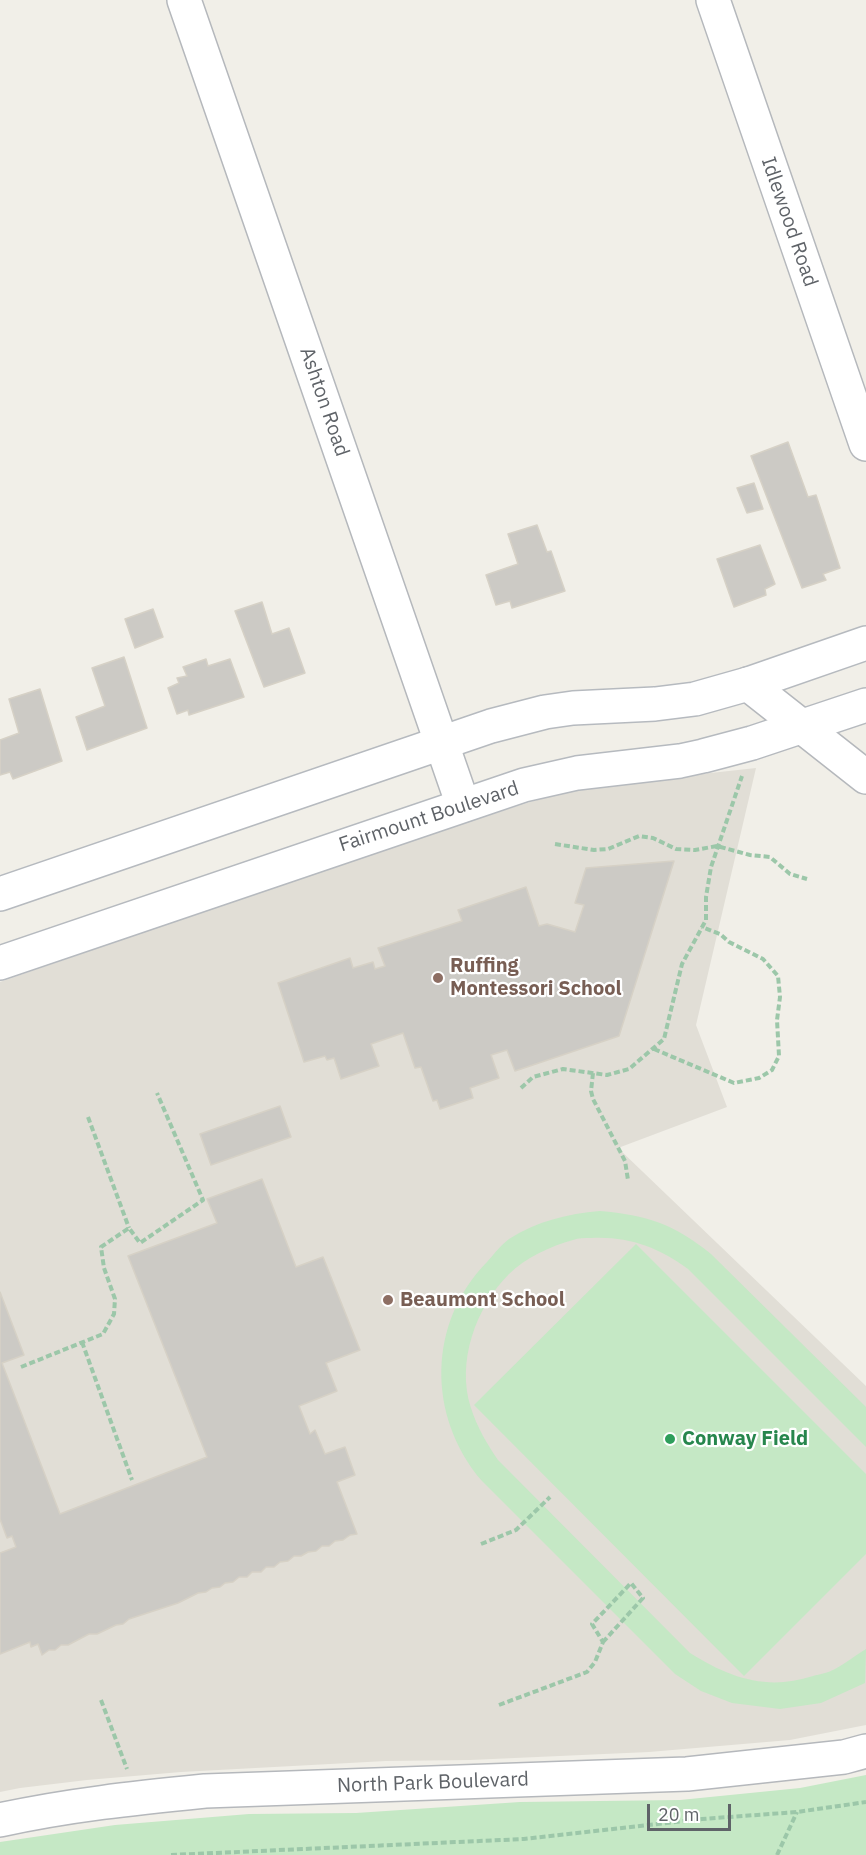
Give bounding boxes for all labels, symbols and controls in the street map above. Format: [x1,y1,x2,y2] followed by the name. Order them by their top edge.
[756,154,822,290] street label: Idlewood Road
[294,344,354,460] street label: Ashton Road
[336,777,522,857] street label: Fairmount Boulevard
[450,954,622,1001] place label: Ruffing Montessori School
[431,971,445,985] marker: Ruffing Montessori School
[400,1288,565,1312] place label: Beaumont School
[381,1293,395,1307] marker: Beaumont School
[682,1427,808,1451] place label: Conway Field
[663,1432,677,1446] marker: Conway Field
[337,1768,529,1798] street label: North Park Boulevard
[650,1792,734,1830] scale bar
[658,1803,700,1826] text: 20 m

